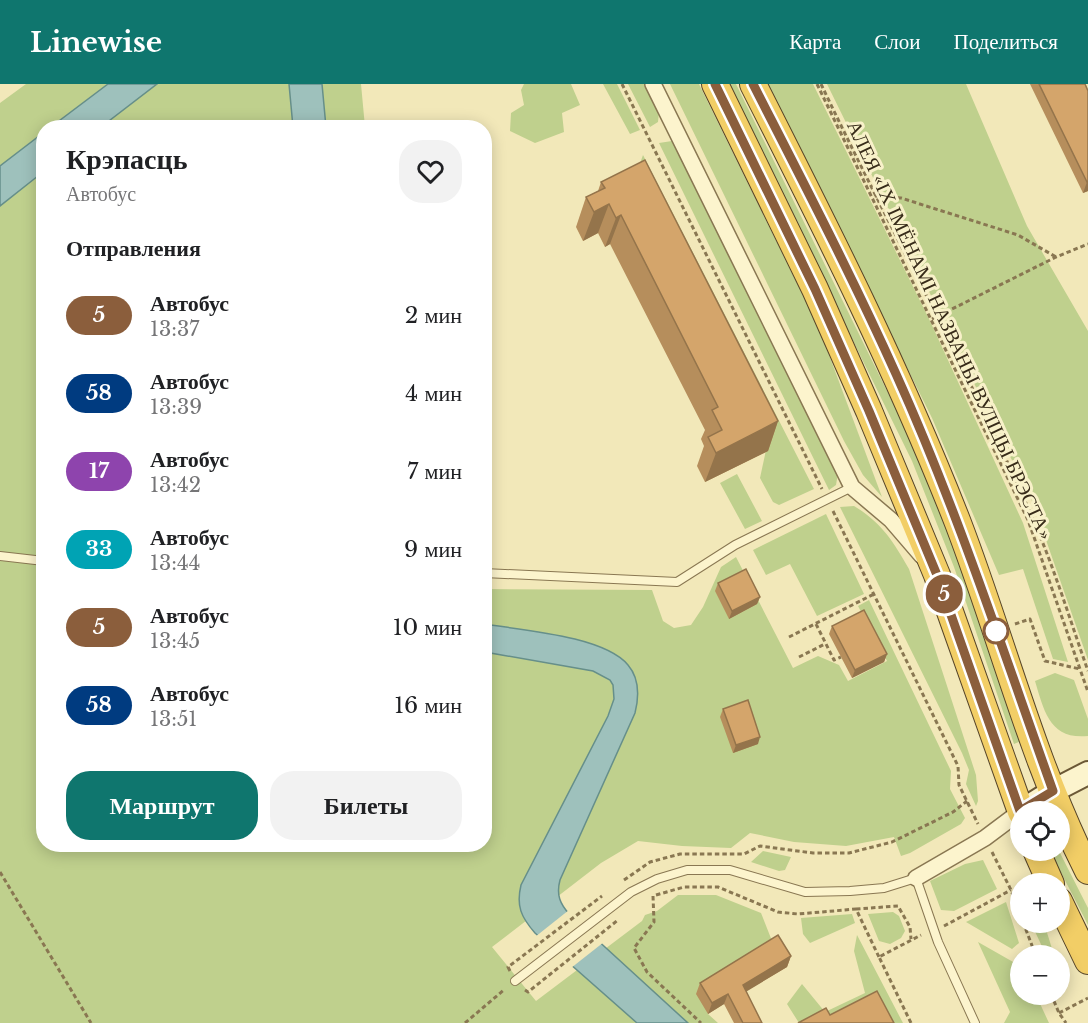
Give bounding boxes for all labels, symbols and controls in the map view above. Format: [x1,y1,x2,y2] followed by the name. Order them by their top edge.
[30,25,162,60] text: Linewise
[789,29,841,55] text: Карта
[874,29,920,55] text: Слои
[953,29,1058,55] text: Поделиться
[842,116,1058,544] street label: АЛЕЯ «ІХ ІМЁНАМІ НАЗВАНЫ ВУЛІЦЫ БРЭСТА»
[399,140,462,203] button: heart
[66,142,187,177] text: Крэпасць
[66,182,136,206] text: Автобус
[66,235,201,262] text: Отправления
[150,290,229,317] text: Автобус
[93,302,105,328] text: 5
[405,302,462,329] text: 2 мин
[150,317,199,341] text: 13:37
[150,368,229,395] text: Автобус
[86,380,112,406] text: 58
[405,380,462,407] text: 4 мин
[150,395,202,419] text: 13:39
[150,446,229,473] text: Автобус
[89,458,109,484] text: 17
[407,458,462,485] text: 7 мин
[150,473,201,497] text: 13:42
[150,524,229,551] text: Автобус
[86,536,112,562] text: 33
[404,536,462,563] text: 9 мин
[150,551,200,575] text: 13:44
[924,574,964,614] line badge: 5
[938,581,950,607] text: 5
[150,602,229,629] text: Автобус
[93,614,105,640] text: 5
[393,614,462,641] text: 10 мин
[983,618,1009,644] unlabelled marker
[150,629,200,653] text: 13:45
[150,680,229,707] text: Автобус
[86,692,112,718] text: 58
[394,692,462,719] text: 16 мин
[150,707,197,731] text: 13:51
[66,771,258,840] button: Маршрут
[270,771,462,840] button: Билеты
[1010,801,1070,1005] map controls
[1010,801,1070,861] button: locate
[1010,873,1070,933] button: +
[1010,945,1070,1005] button: −

